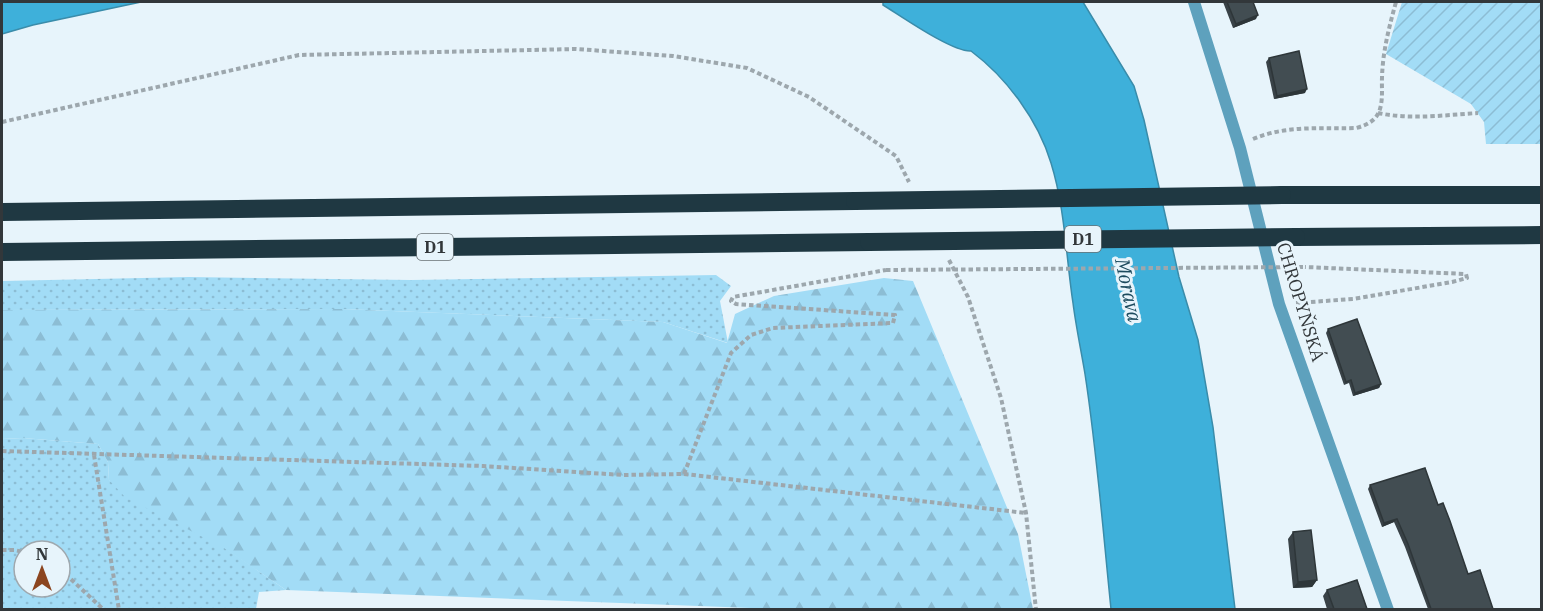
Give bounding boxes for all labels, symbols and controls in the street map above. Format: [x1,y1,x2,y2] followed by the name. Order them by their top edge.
[1065,226,1101,252] road number: D1
[417,234,453,260] road number: D1
[1272,240,1330,365] street label: CHROPYŇSKÁ
[1109,255,1149,325] water label: Morava
[12,539,72,599] north arrow
[36,544,48,564] text: N

